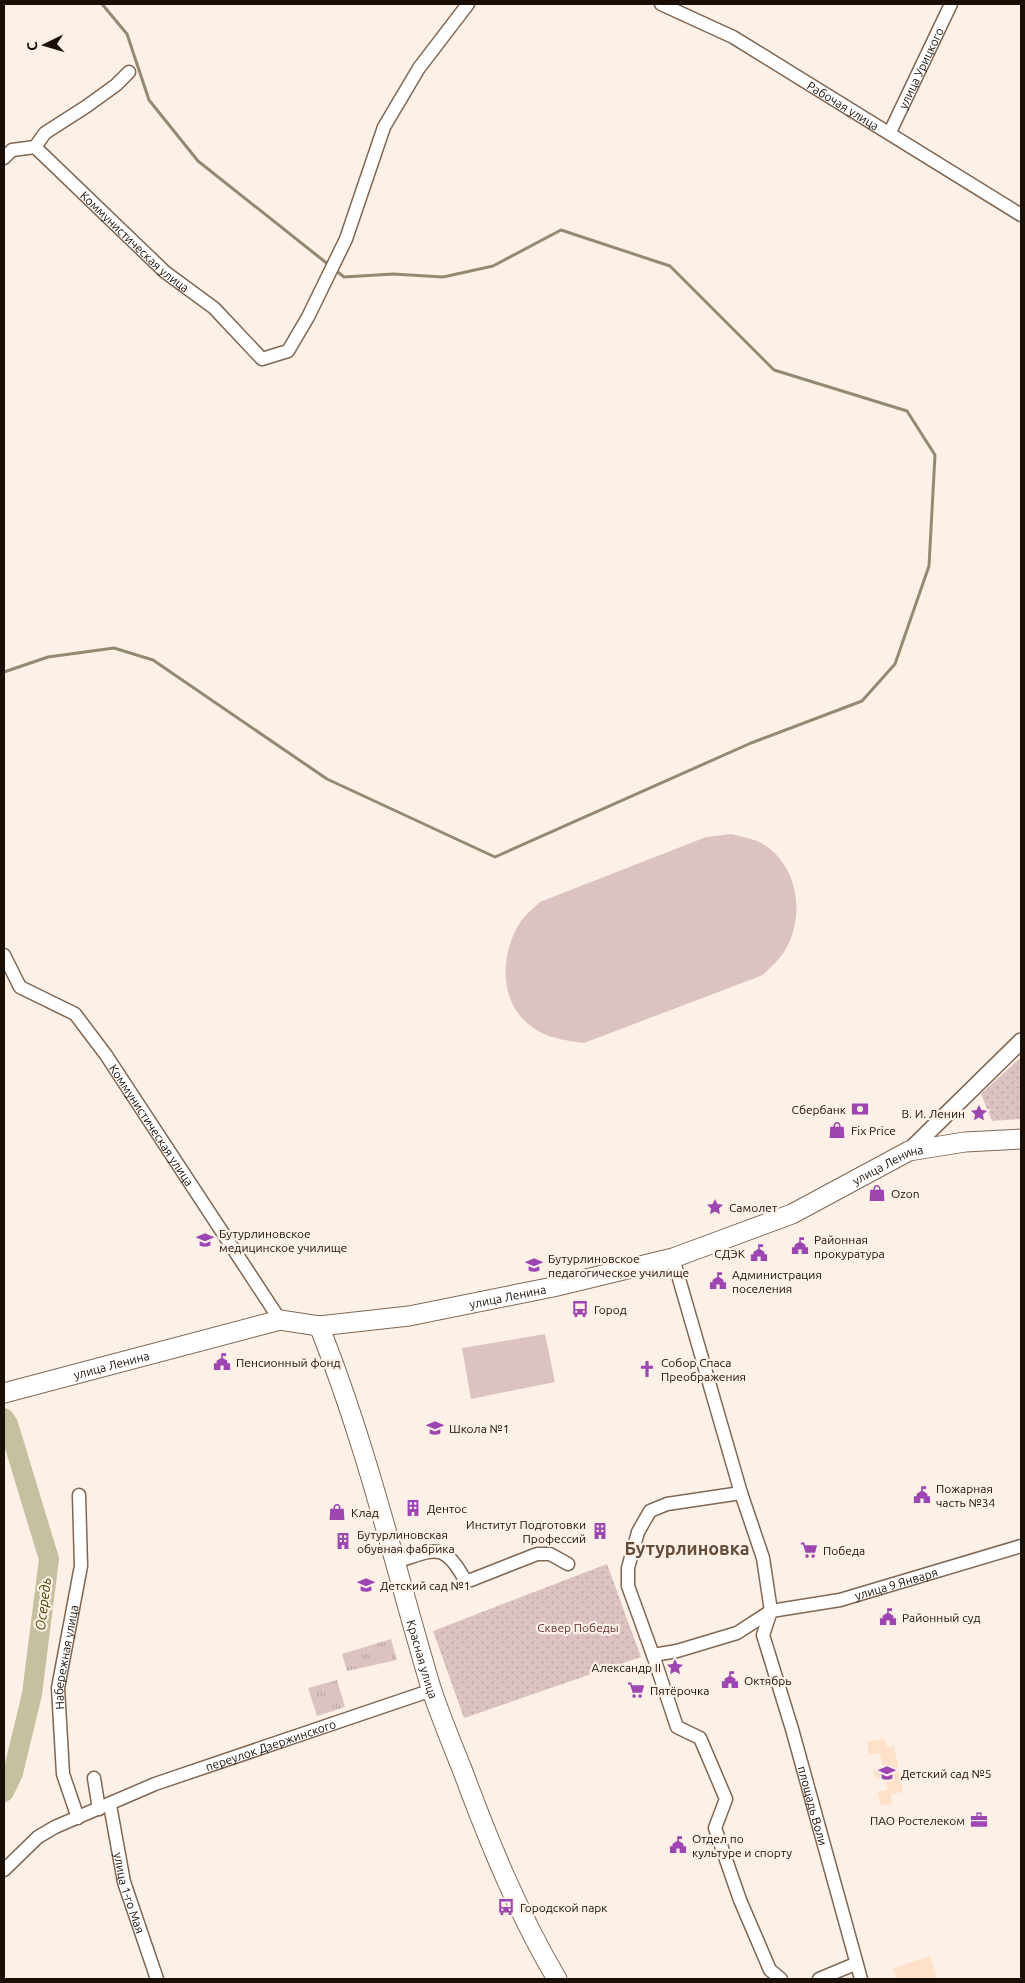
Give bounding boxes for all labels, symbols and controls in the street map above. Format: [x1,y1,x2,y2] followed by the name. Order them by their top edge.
[20,20,70,70] north arrow
[896,25,945,111] street label: улица Урицкого
[24,41,40,51] text: С
[805,78,882,132] street label: Рабочая улица
[78,188,192,294] street label: Коммунистическая улица
[107,1062,196,1188] street label: Коммунистическая улица
[850,1099,870,1119] bank icon: Сбербанк
[792,1103,846,1116] place label: Сбербанк
[969,1103,989,1123] place icon: В. И. Ленин
[902,1107,965,1120] place label: В. И. Ленин
[827,1120,847,1140] shop icon: Fix Price
[851,1124,896,1137] place label: Fix Price
[850,1142,924,1187] street label: улица Ленина
[867,1183,887,1203] shop icon: Ozon
[891,1187,920,1200] place label: Ozon
[705,1197,725,1217] place icon: Самолет
[729,1201,778,1214] place label: Самолет
[219,1227,347,1254] place label: Бутурлиновское медицинское училище
[195,1230,215,1250] school or university icon: Бутурлиновское медицинское училище
[814,1233,885,1260] place label: Районная прокуратура
[790,1236,810,1256] public building icon: Районная прокуратура
[749,1243,769,1263] public building icon: СДЭК
[714,1247,746,1260] place label: СДЭК
[548,1252,689,1279] place label: Бутурлиновское педагогическое училище
[524,1255,544,1275] school or university icon: Бутурлиновское педагогическое училище
[732,1268,822,1295] place label: Администрация поселения
[708,1271,728,1291] public building icon: Администрация поселения
[468,1282,547,1310] street label: улица Ленина
[570,1299,590,1319] bus stop icon: Город
[594,1303,627,1316] place label: Город
[72,1348,151,1381] street label: улица Ленина
[212,1352,232,1372] public building icon: Пенсионный фонд
[236,1356,341,1369] place label: Пенсионный фонд
[661,1356,746,1383] place label: Собор Спаса Преображения
[637,1359,657,1379] church icon: Собор Спаса Преображения
[425,1418,445,1438] school or university icon: Школа №1
[449,1422,510,1435] place label: Школа №1
[936,1482,995,1509] place label: Пожарная часть №34
[912,1485,932,1505] public building icon: Пожарная часть №34
[403,1498,423,1518] building icon: Дентос
[327,1502,347,1522] shop icon: Клад
[427,1502,467,1515] place label: Дентос
[351,1506,379,1519] place label: Клад
[466,1518,586,1545] place label: Институт Подготовки Профессий
[590,1521,610,1541] building icon: Институт Подготовки Профессий
[357,1528,455,1555] place label: Бутурлиновская обувная фабрика
[333,1531,353,1551] building icon: Бутурлиновская обувная фабрика
[624,1538,750,1558] district label: Бутурлиновка
[799,1540,819,1560] supermarket icon: Победа
[823,1544,865,1557] place label: Победа
[853,1565,939,1602] street label: улица 9 Января
[356,1575,376,1595] school or university icon: Детский сад №1
[32,1577,54,1631] water label: Осередь
[380,1579,471,1592] place label: Детский сад №1
[52,1604,80,1710] street label: Набережная улица
[878,1607,898,1627] public building icon: Районный суд
[902,1611,981,1624] place label: Районный суд
[405,1618,441,1700] street label: Красная улица
[537,1621,619,1634] park label: Сквер Победы
[665,1657,685,1677] place icon: Александр II
[592,1661,661,1674] place label: Александр II
[720,1670,740,1690] public building icon: Октябрь
[744,1674,792,1687] place label: Октябрь
[626,1680,646,1700] supermarket icon: Пятёрочка
[650,1684,709,1697] place label: Пятёрочка
[204,1717,337,1773] street label: переулок Дзержинского
[877,1763,897,1783] school or university icon: Детский сад №5
[796,1764,830,1847] street label: площадь Воли
[901,1767,992,1780] place label: Детский сад №5
[969,1810,989,1830] office icon: ПАО Ростелеком
[870,1814,965,1827] place label: ПАО Ростелеком
[692,1832,792,1859] place label: Отдел по культуре и спорту
[668,1835,688,1855] public building icon: Отдел по культуре и спорту
[112,1851,147,1935] street label: улица 1-го Мая
[496,1897,516,1917] bus stop icon: Городской парк
[520,1901,608,1914] place label: Городской парк

